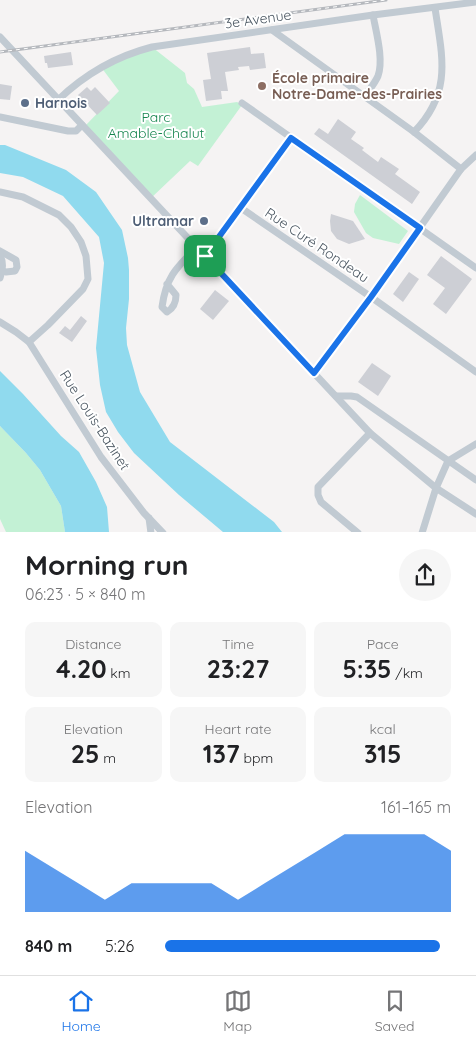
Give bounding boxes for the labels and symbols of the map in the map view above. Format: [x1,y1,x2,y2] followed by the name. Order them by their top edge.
[224,5,292,33] street label: 3e Avenue
[272,69,442,103] place label: École primaire Notre-Dame-des-Prairies
[256,80,268,92] marker: École primaire Notre-Dame-des-Prairies
[35,94,87,112] place label: Harnois
[19,97,31,109] marker: Harnois
[108,108,205,142] park label: Parc Amable-Chalut
[262,204,372,286] street label: Rue Curé Rondeau
[132,212,194,230] place label: Ultramar
[198,215,210,227] marker: Ultramar
[184,235,226,277] pin
[56,367,134,474] street label: Rue Louis-Bazinet

